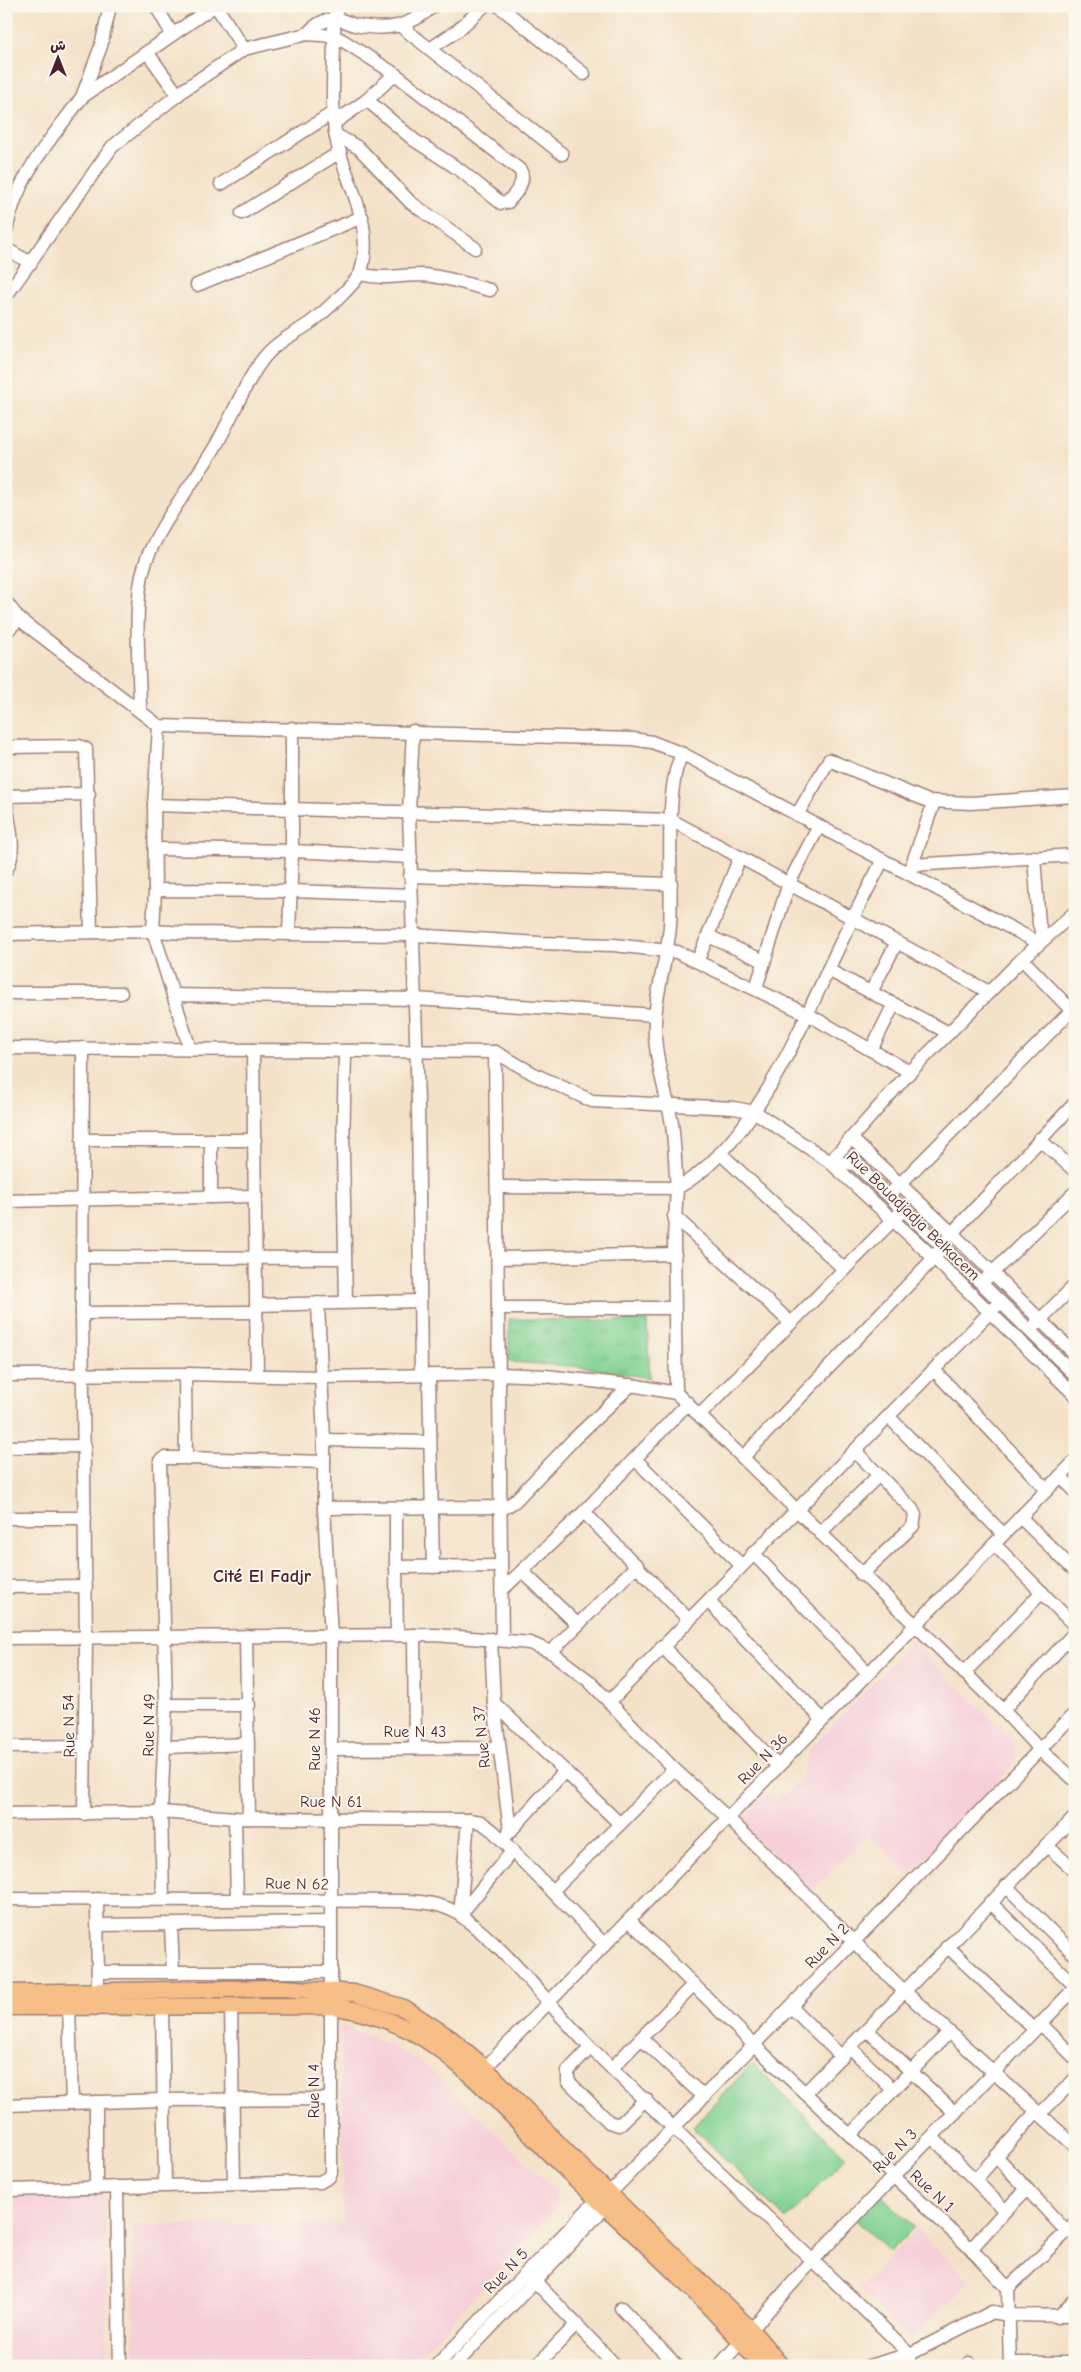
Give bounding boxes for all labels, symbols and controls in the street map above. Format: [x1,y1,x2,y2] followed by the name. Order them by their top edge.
[32,32,82,82] north arrow
[50,37,66,54] text: ش
[843,1148,983,1284] street label: Rue Bouadjadja Belkacem
[213,1566,312,1587] district label: Cité El Fadjr
[139,1693,159,1757] street label: Rue N 49
[59,1694,79,1758] street label: Rue N 54
[470,1704,494,1769] street label: Rue N 37
[306,1707,324,1771] street label: Rue N 46
[384,1723,446,1741] street label: Rue N 43
[734,1730,792,1788] street label: Rue N 36
[300,1793,362,1811] street label: Rue N 61
[265,1874,329,1894] street label: Rue N 62
[801,1920,853,1972] street label: Rue N 2
[305,2064,323,2118] street label: Rue N 4
[869,2125,921,2177] street label: Rue N 3
[906,2166,958,2216] street label: Rue N 1
[480,2245,532,2297] street label: Rue N 5

